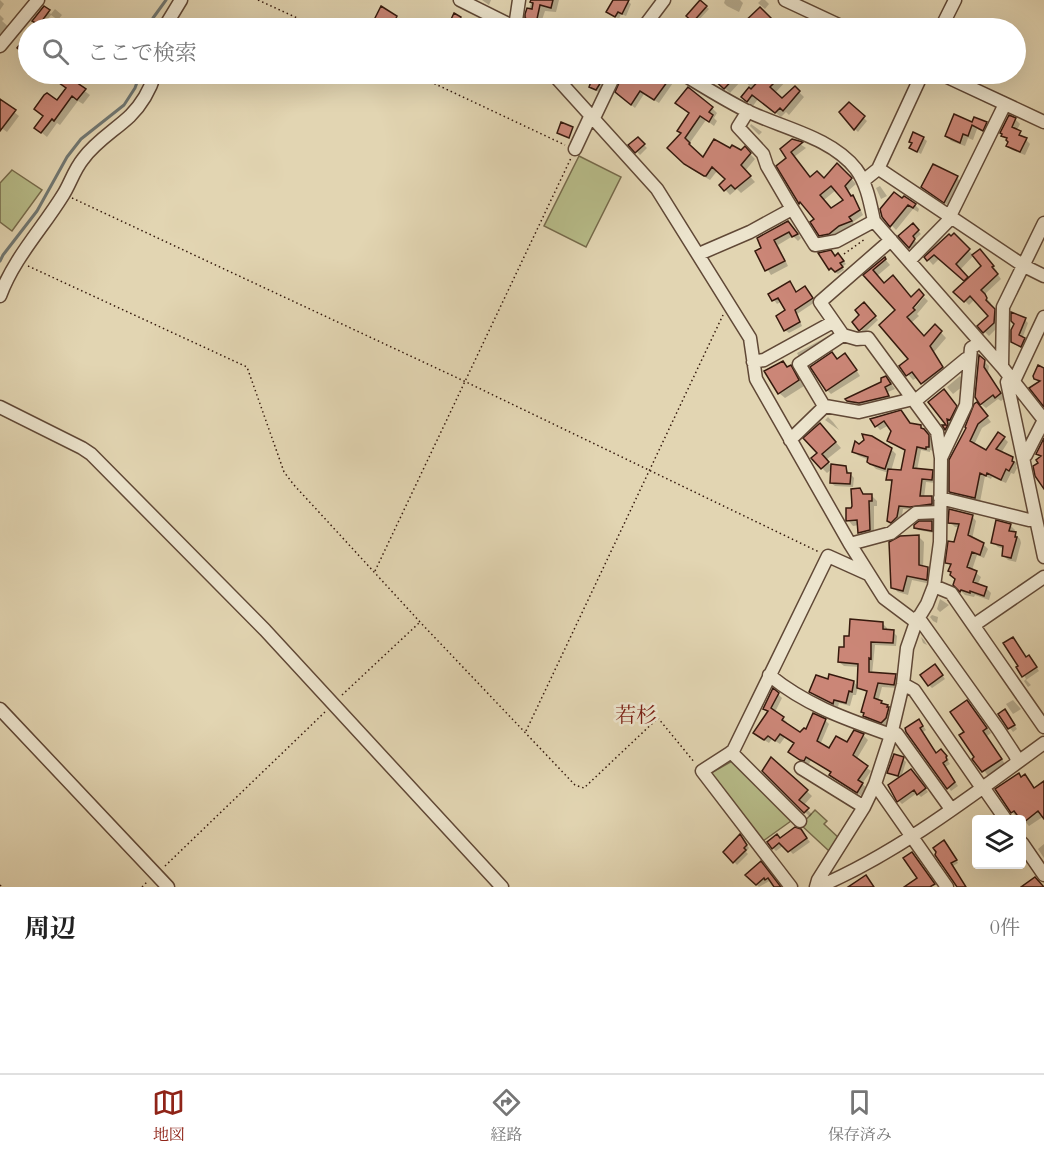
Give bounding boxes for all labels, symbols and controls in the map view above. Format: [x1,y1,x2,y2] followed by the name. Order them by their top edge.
[18,18,1026,84] search box
[39,35,72,68] icon: search
[87,38,197,68] text: ここで検索
[615,701,657,730] district label: 若杉
[972,815,1026,869] map controls
[972,815,1026,869] button: layers
[24,911,76,946] text: 周辺
[990,914,1020,941] text: 0件
[152,1086,185,1146] tab: 地図
[490,1086,523,1146] tab: 経路
[828,1086,892,1146] tab: 保存済み

